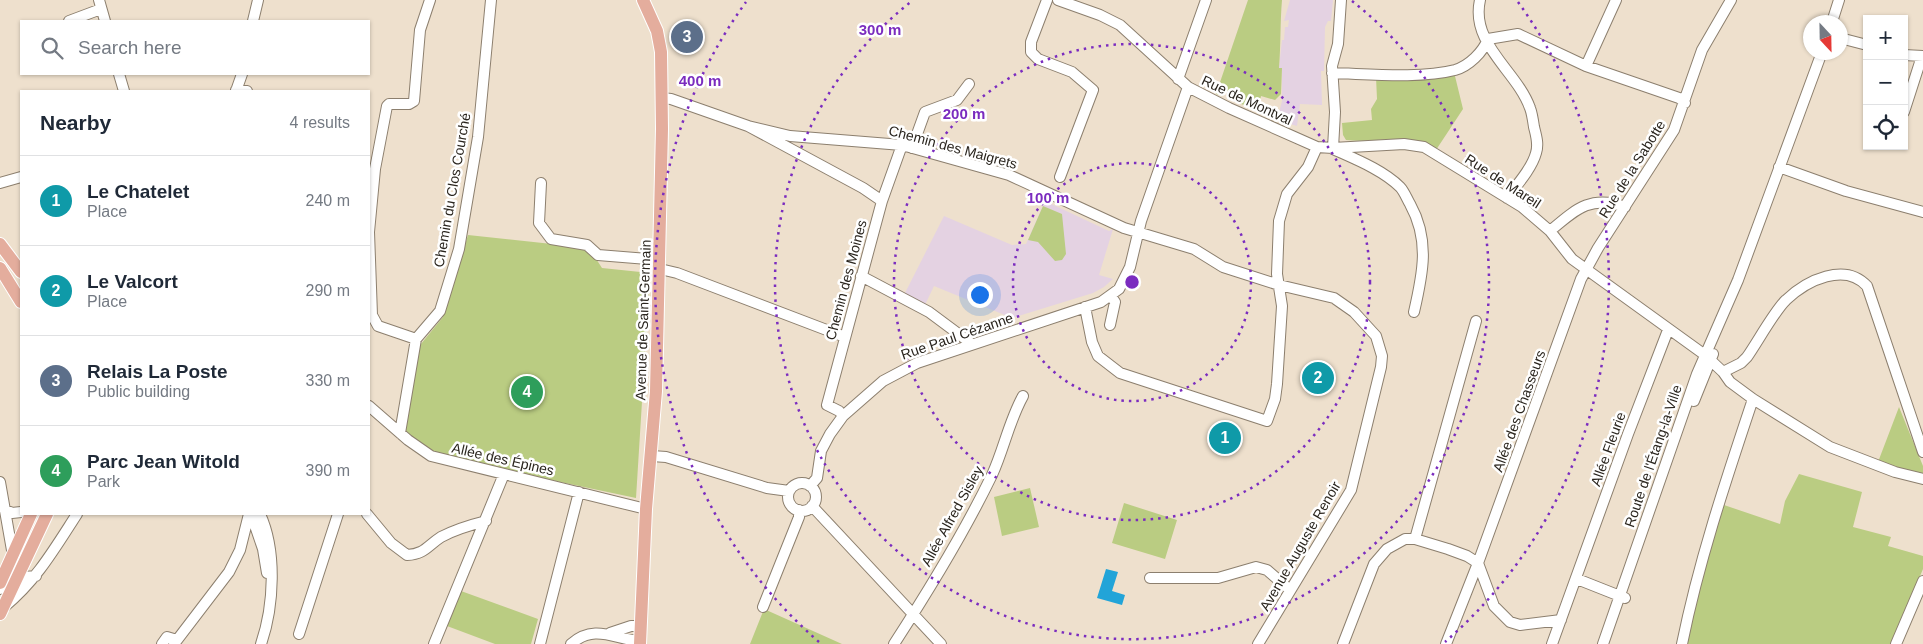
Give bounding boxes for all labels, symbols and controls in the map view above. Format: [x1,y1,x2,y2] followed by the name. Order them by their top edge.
[1803,15,1848,60] north arrow
[1863,15,1908,150] map controls
[1863,15,1908,60] button: +
[671,18,703,56] pin: 3
[20,20,370,75] search box
[859,21,901,38] text: 300 m
[38,34,66,62] icon: search
[78,37,182,58] text: Search here
[1863,60,1908,105] button: −
[679,72,721,89] text: 400 m
[1199,72,1295,128] street label: Rue de Montval
[943,105,985,122] text: 200 m
[1863,105,1908,150] button: locate
[40,111,111,134] text: Nearby
[431,111,473,268] street label: Chemin du Clos Courché
[290,114,350,131] text: 4 results
[1596,117,1669,221] street label: Rue de la Sabotte
[887,122,1019,172] street label: Chemin des Maigrets
[1462,151,1544,211] street label: Rue de Mareil
[87,181,189,202] text: Le Chatelet
[1027,189,1069,206] text: 100 m
[52,192,60,209] text: 1
[306,192,350,209] text: 240 m
[87,203,127,220] text: Place
[822,218,870,342] street label: Chemin des Moines
[632,239,654,401] street label: Avenue de Saint-Germain
[87,271,178,292] text: Le Valcort
[1123,273,1141,291] centre of rings
[52,282,60,299] text: 2
[306,282,350,299] text: 290 m
[967,282,993,308] your location
[87,293,127,310] text: Place
[899,309,1015,363] street label: Rue Paul Cézanne
[1490,348,1548,474] street label: Allée des Chasseurs
[1302,359,1334,397] pin: 2
[87,361,227,382] text: Relais La Poste
[52,372,60,389] text: 3
[306,372,350,389] text: 330 m
[511,373,543,411] pin: 4
[87,383,190,400] text: Public building
[1621,383,1685,529] street label: Route de l'Étang-la-Ville
[1587,410,1629,488] street label: Allée Fleurie
[1209,419,1241,457] pin: 1
[450,439,556,479] street label: Allée des Épines
[87,451,240,472] text: Parc Jean Witold
[52,462,60,479] text: 4
[306,462,350,479] text: 390 m
[918,463,986,569] street label: Allée Alfred Sisley
[87,473,120,490] text: Park
[1256,478,1344,614] street label: Avenue Auguste Renoir

